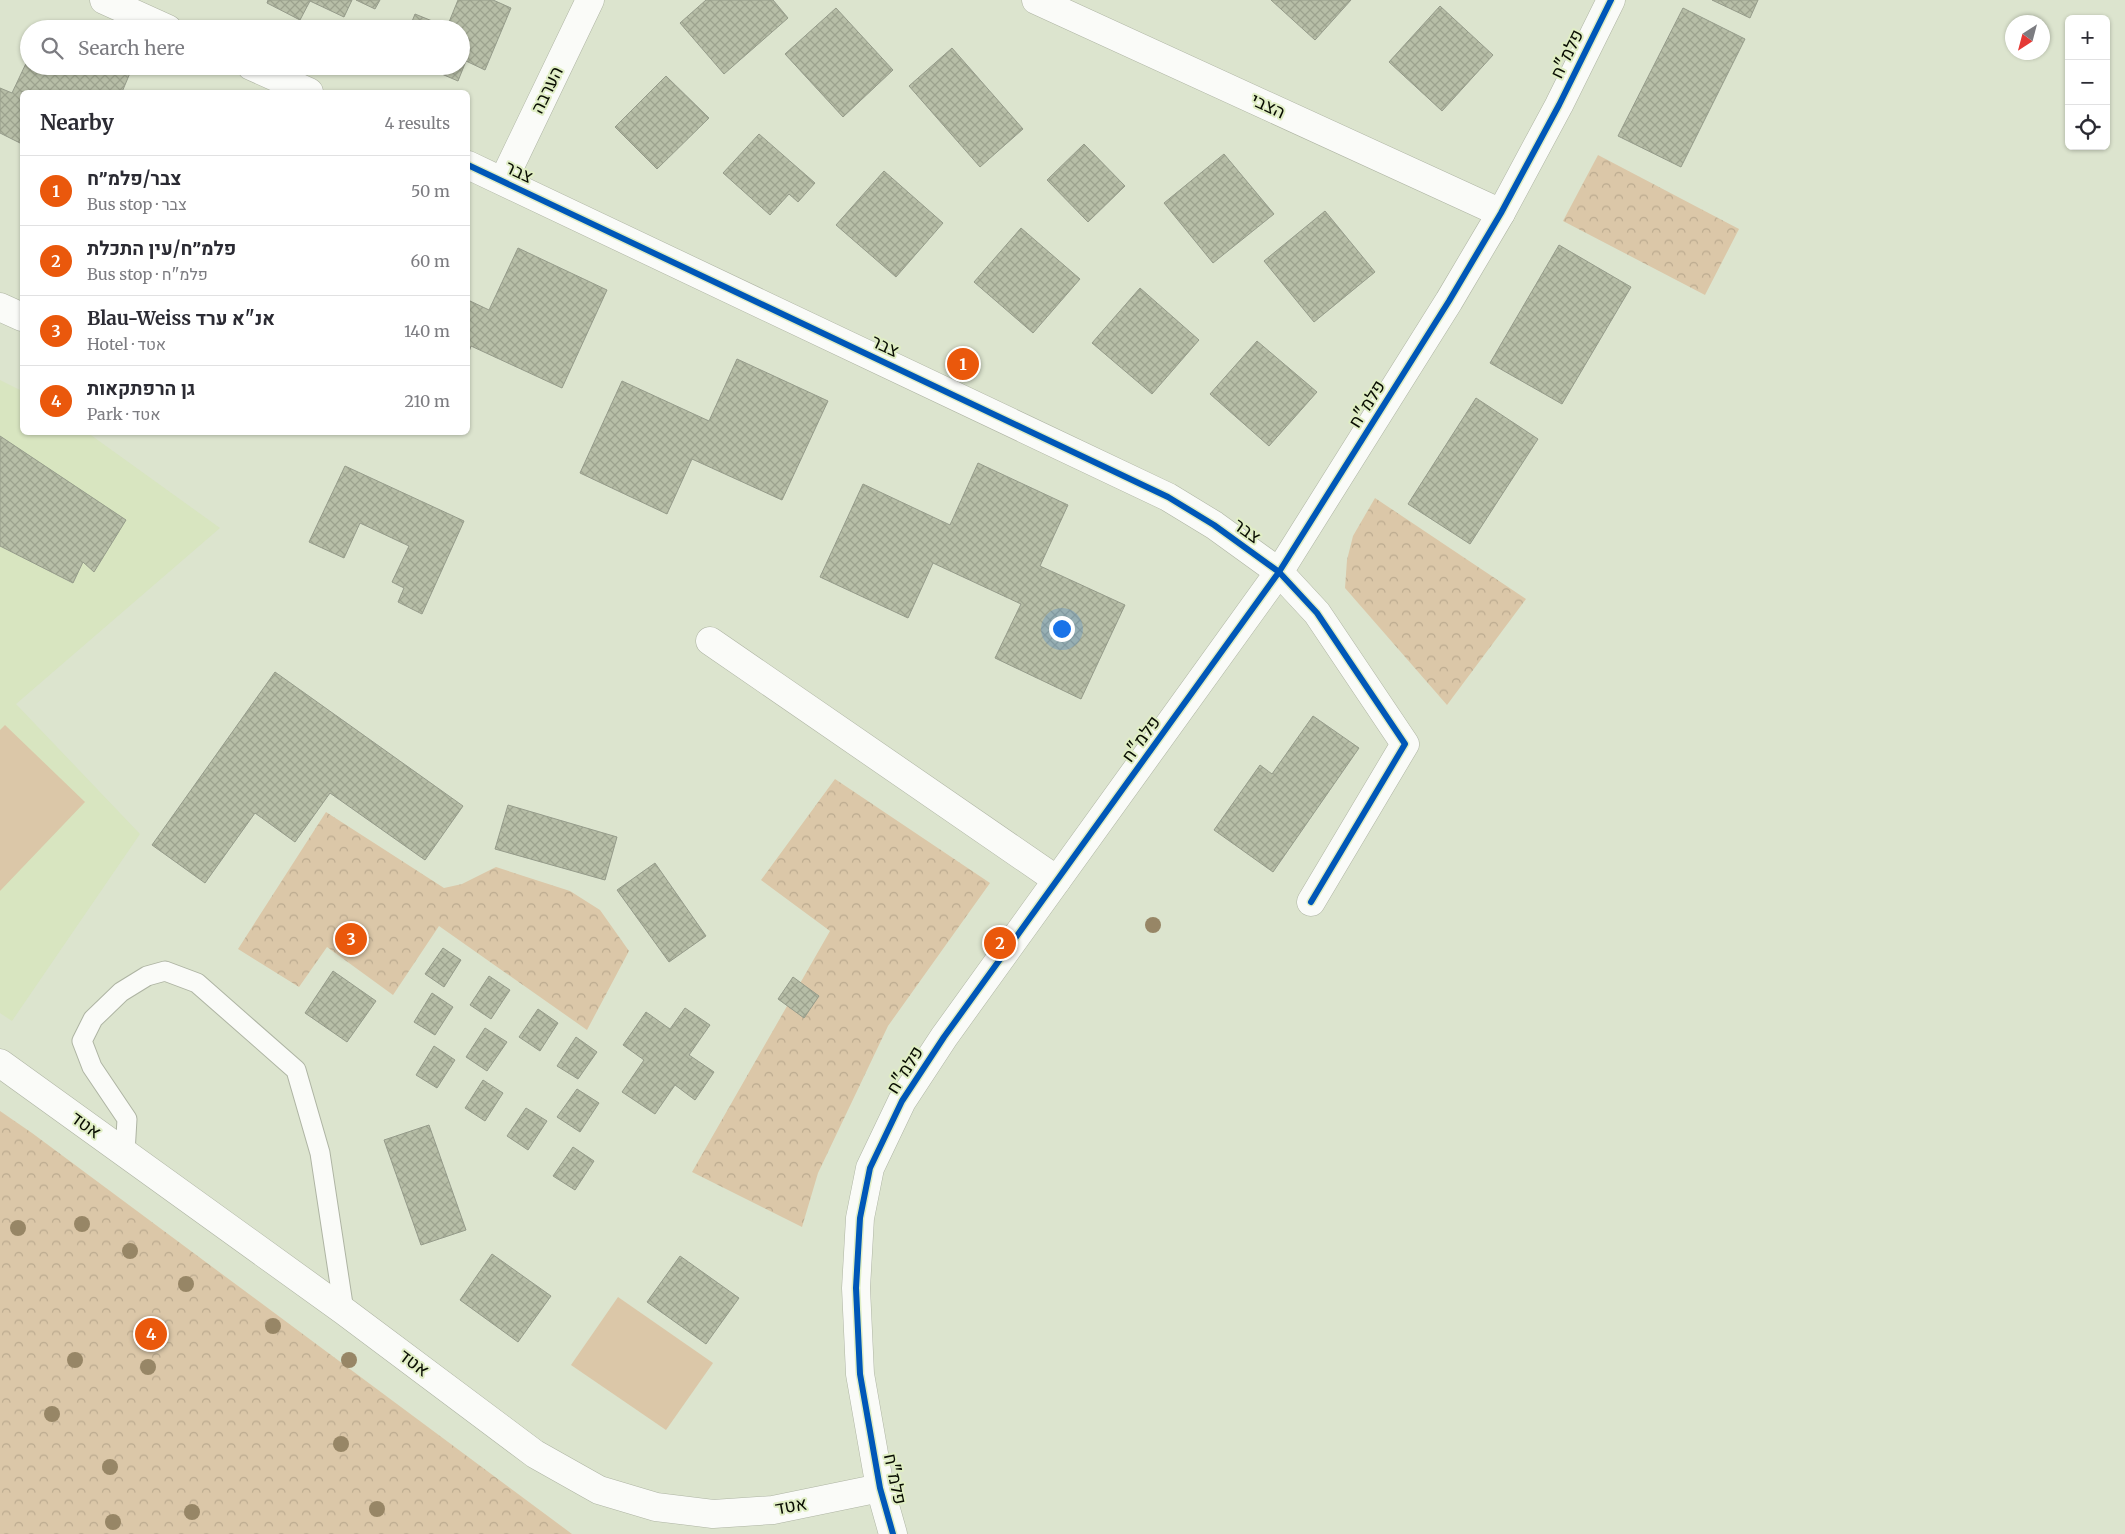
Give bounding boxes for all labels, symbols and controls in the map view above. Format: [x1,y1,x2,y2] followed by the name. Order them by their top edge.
[2005,15,2050,60] north arrow
[2065,15,2110,150] map controls
[2065,15,2110,60] button: +
[20,20,470,75] search box
[1545,25,1588,82] street label: פלמ"ח
[38,34,66,62] icon: search
[78,36,185,60] text: Search here
[2065,60,2110,105] button: −
[525,62,568,117] street label: הערבה
[1247,88,1289,123] street label: הצבי
[2065,105,2110,150] button: locate
[40,109,114,136] text: Nearby
[384,113,450,133] text: 4 results
[502,155,537,188] street label: צבר
[87,166,181,190] text: צבר/פלמ״ח
[52,181,60,201] text: 1
[411,181,450,201] text: 50 m
[87,194,187,214] text: Bus stop · צבר
[87,236,236,260] text: פלמ״ח/עין התכלת
[51,251,61,271] text: 2
[410,251,450,271] text: 60 m
[87,264,208,284] text: Bus stop · פלמ"ח
[87,306,275,330] text: Blau-Weiss אנ"א ערד
[51,321,61,341] text: 3
[404,321,450,341] text: 140 m
[868,329,903,362] street label: צבר
[87,334,166,354] text: Hotel · אטד
[947,345,979,383] pin: 1
[87,376,195,400] text: גן הרפתקאות
[1343,376,1390,432] street label: פלמ"ח
[51,391,61,411] text: 4
[405,391,450,411] text: 210 m
[87,404,160,424] text: Park · אטד
[1229,513,1266,548] street label: צבר
[1049,616,1075,642] your location
[1116,711,1165,766] street label: פלמ"ח
[335,920,367,958] pin: 3
[984,924,1016,962] pin: 2
[881,1042,928,1098] street label: פלמ"ח
[67,1106,106,1143] street label: אטד
[135,1315,167,1353] pin: 4
[395,1344,434,1381] street label: אטד
[879,1451,912,1507] street label: פלמ"ח
[773,1491,809,1520] street label: אטד

